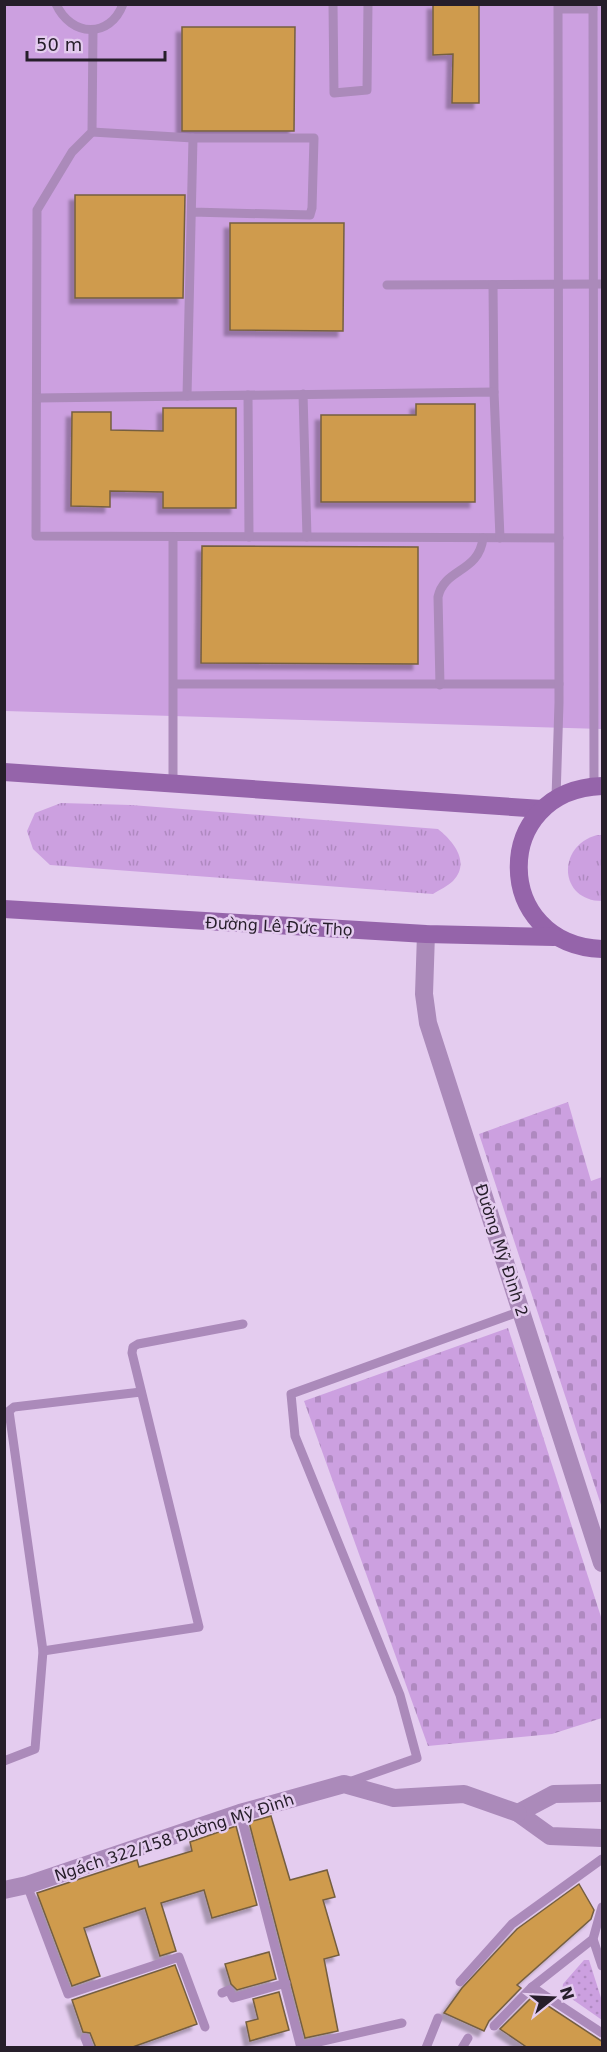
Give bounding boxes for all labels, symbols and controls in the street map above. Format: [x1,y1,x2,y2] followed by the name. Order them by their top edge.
[27,24,165,62] scale bar
[36,34,82,55] text: 50 m
[205,913,353,940] street label: Đường Lê Đức Thọ
[471,1181,532,1319] street label: Đường Mỹ Đình 2
[52,1790,296,1885] street label: Ngách 322/158 Đường Mỹ Đình
[523,1968,583,2028] north arrow
[556,1984,578,2003] text: N

